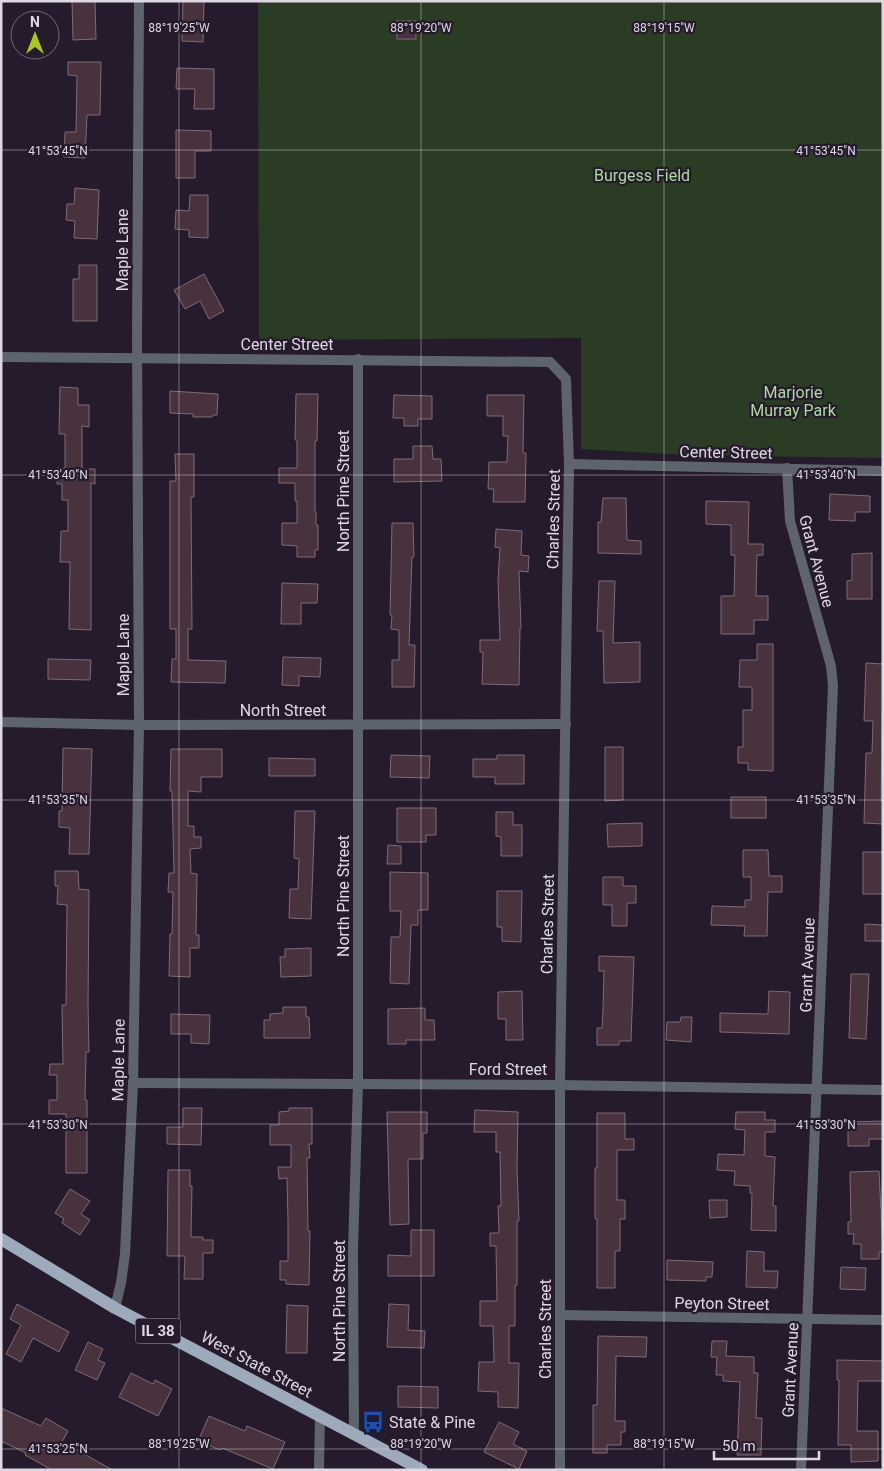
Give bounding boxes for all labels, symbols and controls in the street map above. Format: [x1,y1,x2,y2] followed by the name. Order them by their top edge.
[10,10,60,60] north arrow
[30,14,40,30] text: N
[148,21,210,35] text: 88°19'25"W
[390,21,452,35] text: 88°19'20"W
[633,21,695,35] text: 88°19'15"W
[28,144,88,158] text: 41°53'45"N
[796,144,856,158] text: 41°53'45"N
[594,166,690,185] park label: Burgess Field
[113,209,132,291] street label: Maple Lane
[240,335,334,354] street label: Center Street
[750,383,837,420] park label: Marjorie Murray Park
[334,430,353,552] street label: North Pine Street
[679,442,773,463] street label: Center Street
[28,468,88,482] text: 41°53'40"N
[796,468,856,482] text: 41°53'40"N
[543,469,564,569] street label: Charles Street
[795,513,838,610] street label: Grant Avenue
[114,614,133,696] street label: Maple Lane
[240,701,326,720] street label: North Street
[28,793,88,807] text: 41°53'35"N
[796,793,856,807] text: 41°53'35"N
[334,835,353,957] street label: North Pine Street
[537,874,558,974] street label: Charles Street
[796,917,819,1013] street label: Grant Avenue
[108,1019,129,1101] street label: Maple Lane
[469,1060,547,1079] street label: Ford Street
[28,1118,88,1132] text: 41°53'30"N
[796,1118,856,1132] text: 41°53'30"N
[330,1240,349,1362] street label: North Pine Street
[536,1279,555,1379] street label: Charles Street
[674,1293,770,1314] street label: Peyton Street
[136,1318,180,1344] road number: IL 38
[779,1322,802,1418] street label: Grant Avenue
[198,1327,316,1402] street label: West State Street
[360,1409,386,1435] bus stop icon: State & Pine
[389,1413,475,1432] place label: State & Pine
[714,1428,819,1460] scale bar
[148,1437,210,1451] text: 88°19'25"W
[390,1437,452,1451] text: 88°19'20"W
[633,1437,695,1451] text: 88°19'15"W
[722,1437,756,1455] text: 50 m
[28,1442,88,1456] text: 41°53'25"N

